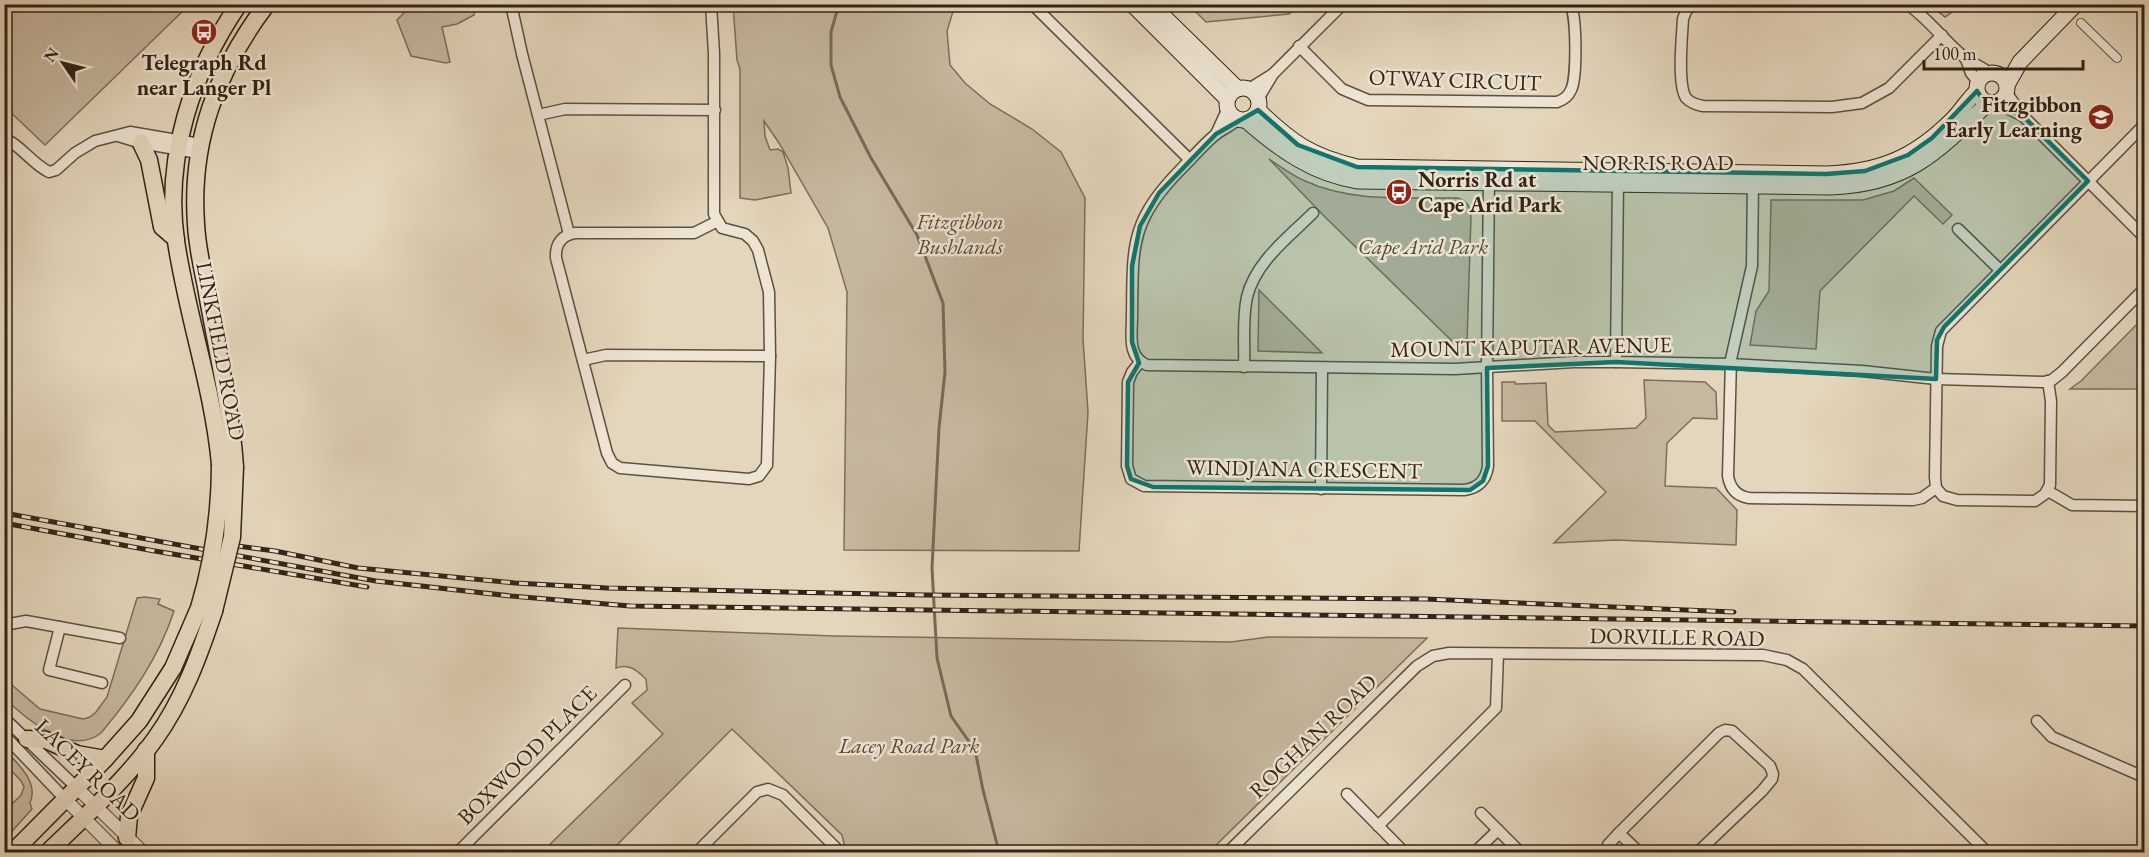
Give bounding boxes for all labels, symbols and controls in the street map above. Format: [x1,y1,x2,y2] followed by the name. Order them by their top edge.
[189,17,219,47] bus stop icon: Telegraph Rd near Langer Pl
[33,33,93,93] north arrow
[1924,33,2083,71] scale bar
[1933,42,1977,65] text: 100 m
[39,43,63,66] text: N
[137,48,271,102] place label: Telegraph Rd near Langer Pl
[1368,62,1542,98] street label: OTWAY CIRCUIT
[1945,90,2083,144] place label: Fitzgibbon Early Learning
[2086,102,2116,132] school or university icon: Fitzgibbon Early Learning
[1582,148,1734,177] street label: NORRIS ROAD
[1418,165,1563,219] place label: Norris Rd at Cape Arid Park
[1384,177,1414,207] bus stop icon: Norris Rd at Cape Arid Park
[915,207,1004,261] park label: Fitzgibbon Bushlands
[1358,232,1488,261] park label: Cape Arid Park
[189,259,253,443] street label: LINKFIELD ROAD
[1390,330,1672,364] street label: MOUNT KAPUTAR AVENUE
[1186,452,1422,486] street label: WINDJANA CRESCENT
[1589,621,1765,653] street label: DORVILLE ROAD
[1243,668,1383,804] street label: ROGHAN ROAD
[451,679,603,831] street label: BOXWOOD PLACE
[29,712,147,828] street label: LACEY ROAD
[837,731,980,760] park label: Lacey Road Park

